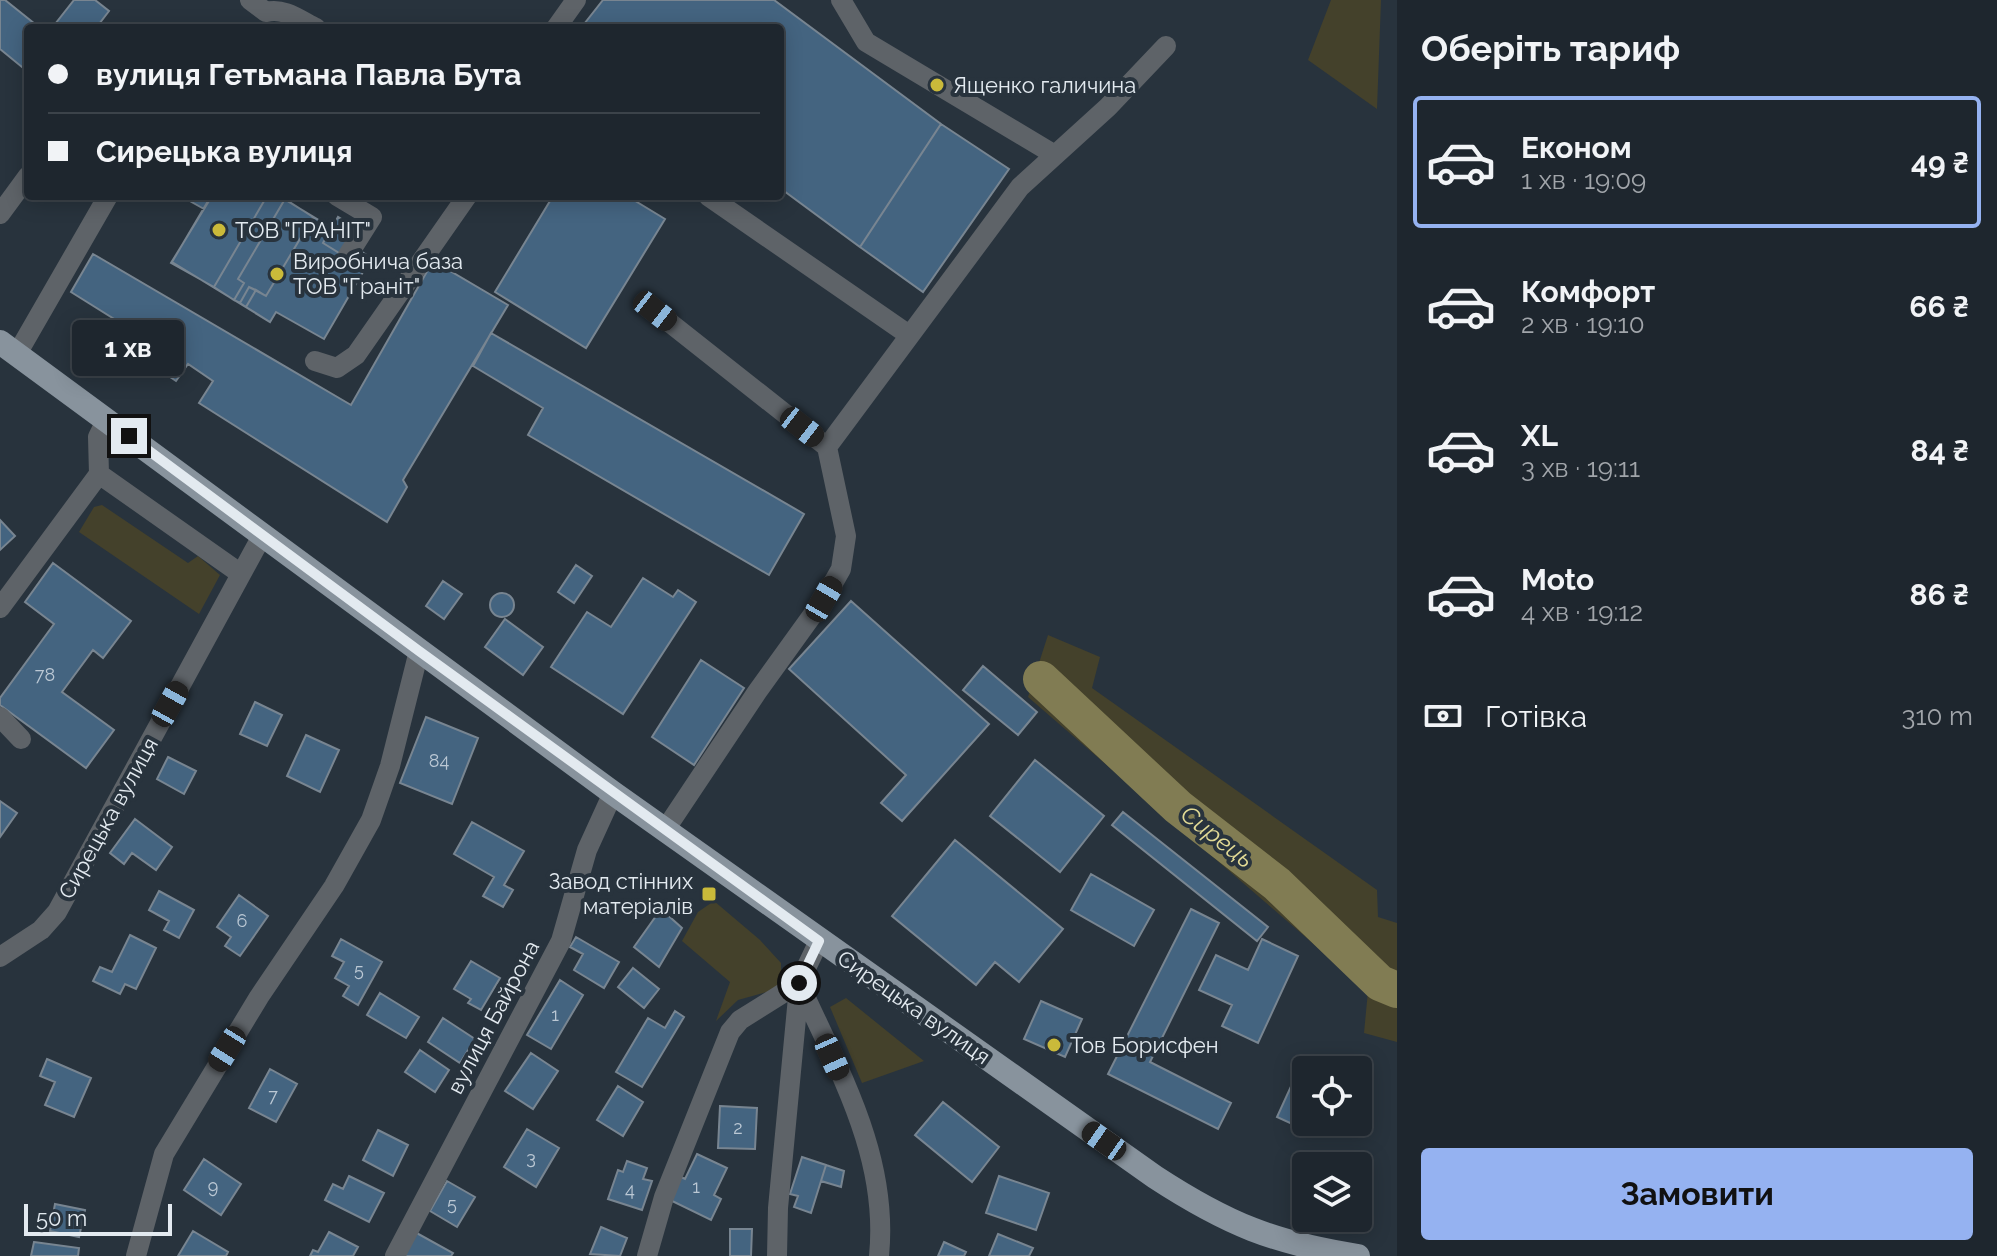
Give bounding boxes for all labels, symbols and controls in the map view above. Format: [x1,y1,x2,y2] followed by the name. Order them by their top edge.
[1421,27,1680,69] text: Оберіть тариф
[96,57,522,92] text: вулиця Гетьмана Павла Бута
[953,72,1136,98] place label: Ященко галичина
[928,76,946,94] marker: Ященко галичина
[1425,126,1497,198] icon: car
[1521,130,1632,165] text: Економ
[96,134,353,169] text: Сирецька вулиця
[1911,145,1969,180] text: 49 ₴
[1521,165,1646,195] text: 1 хв · 19:09
[235,217,371,243] place label: ТОВ "ГРАНІТ"
[210,221,228,239] marker: ТОВ "ГРАНІТ"
[293,248,463,299] place label: Виробнича база ТОВ "Граніт"
[268,265,286,283] marker: Виробнича база ТОВ "Граніт"
[1425,270,1497,342] icon: car
[1521,274,1655,309] text: Комфорт
[629,287,681,335] car
[1909,289,1969,324] text: 66 ₴
[1521,309,1645,339] text: 2 хв · 19:10
[73,320,185,376] callout: 1 хв
[104,333,152,363] text: 1 хв
[776,403,828,451] car
[1425,414,1497,486] icon: car
[111,418,147,454] route end
[1521,418,1558,453] text: XL
[1911,433,1969,468] text: 84 ₴
[1521,453,1640,483] text: 3 хв · 19:11
[1425,558,1497,630] icon: car
[1521,562,1594,597] text: Moto
[802,572,846,626] car
[1909,577,1969,612] text: 86 ₴
[1521,597,1643,627] text: 4 хв · 19:12
[35,664,55,685] house number: 78
[148,677,192,731] car
[1421,694,1465,738] icon: cash
[1485,699,1587,734] text: Готівка
[1902,701,1973,731] text: 310 m
[53,733,163,903] street label: Сирецька вулиця
[429,750,449,771] house number: 84
[1175,799,1260,874] water label: Сирець
[549,868,693,919] place label: Завод стінних матеріалів
[700,885,718,903] marker: Завод стінних матеріалів
[237,910,248,931] house number: 6
[442,936,544,1098] street label: вулиця Байрона
[833,945,995,1069] street label: Сирецька вулиця
[354,959,364,980] house number: 5
[781,965,817,1001] route start
[551,1004,559,1025] house number: 1
[204,1022,250,1076] car
[811,1030,853,1084] car
[1070,1032,1219,1058] place label: Тов Борисфен
[1045,1036,1063,1054] marker: Тов Борисфен
[1292,1056,1372,1232] map controls
[1292,1056,1372,1136] button: locate
[268,1085,278,1106] house number: 7
[733,1117,743,1138] house number: 2
[1077,1117,1131,1165] car
[526,1147,536,1168] house number: 3
[1421,1148,1973,1240] button: Замовити
[1292,1152,1372,1232] button: layers
[208,1176,218,1197] house number: 9
[692,1176,700,1197] house number: 1
[625,1179,635,1200] house number: 4
[447,1193,457,1214] house number: 5
[24,1200,172,1236] scale bar
[36,1205,87,1231] text: 50 m

